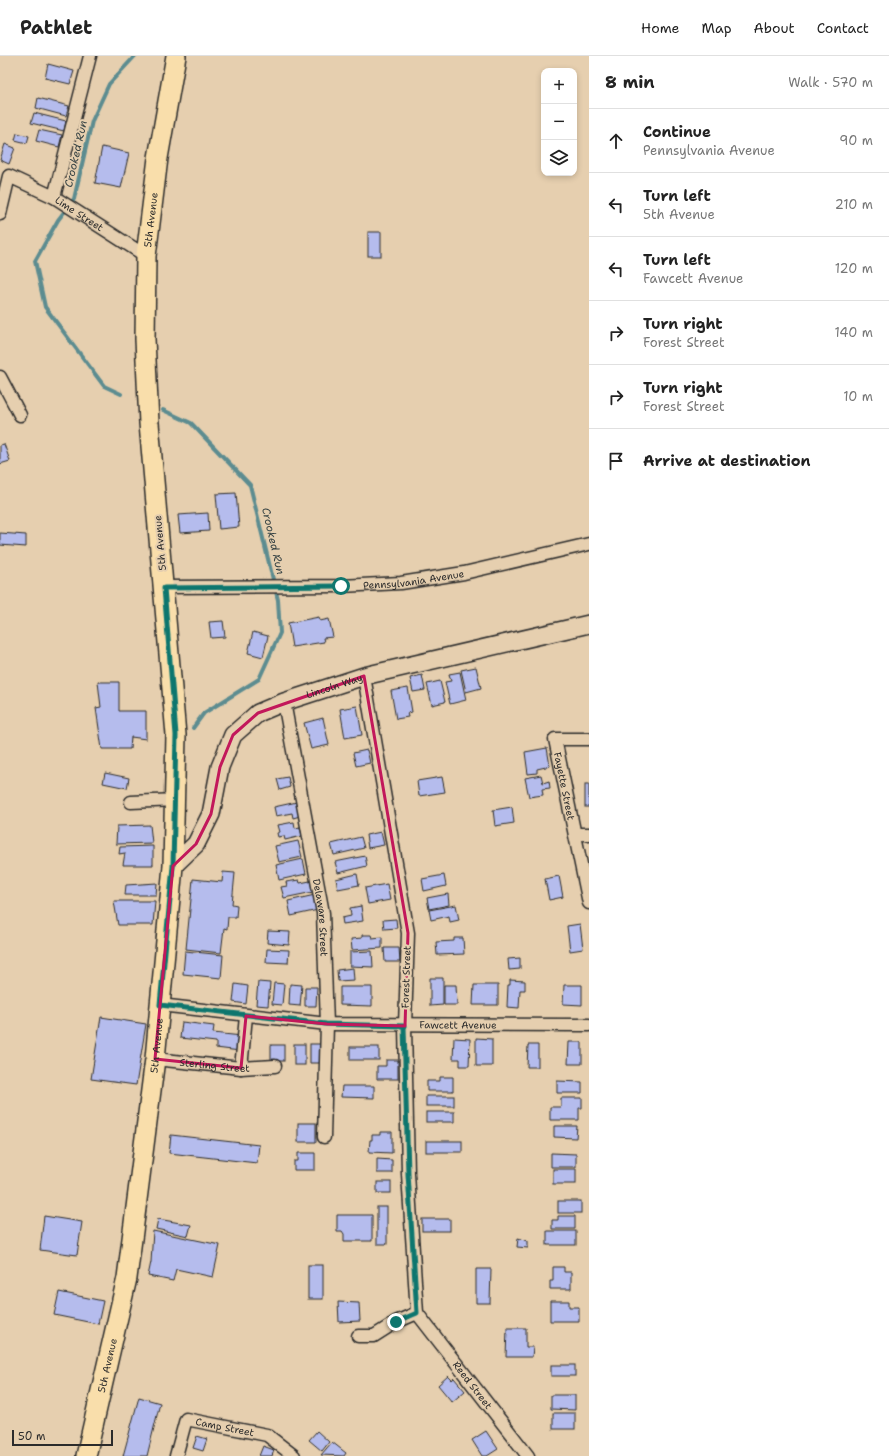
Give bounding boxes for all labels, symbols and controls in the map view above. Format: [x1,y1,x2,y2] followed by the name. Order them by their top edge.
[20,15,92,40] text: Pathlet
[641,19,680,37] text: Home
[702,19,732,37] text: Map
[754,19,795,37] text: About
[817,19,869,37] text: Contact
[541,68,577,176] map controls
[541,68,577,104] button: +
[605,71,655,93] text: 8 min
[788,74,873,91] text: Walk · 570 m
[541,104,577,140] button: −
[61,119,91,189] water label: Crooked Run
[643,122,711,142] text: Continue
[605,130,627,152] icon: ahead
[839,132,873,149] text: 90 m
[541,140,577,176] button: layers
[643,142,775,159] text: Pennsylvania Avenue
[643,186,711,206] text: Turn left
[141,191,160,248] street label: 5th Avenue
[53,193,106,234] street label: Lime Street
[605,194,627,216] icon: left
[835,196,873,213] text: 210 m
[643,206,715,223] text: 5th Avenue
[643,250,711,270] text: Turn left
[605,258,627,280] icon: left
[835,260,873,277] text: 120 m
[643,270,743,287] text: Fawcett Avenue
[643,314,723,334] text: Turn right
[605,322,627,344] icon: right
[834,324,873,341] text: 140 m
[643,334,725,351] text: Forest Street
[643,378,723,398] text: Turn right
[605,386,627,408] icon: right
[843,388,873,405] text: 10 m
[643,398,725,415] text: Forest Street
[605,450,627,472] icon: arrive
[643,451,811,471] text: Arrive at destination
[258,506,288,576] water label: Crooked Run
[151,515,169,571] street label: 5th Avenue
[363,567,465,591] street label: Pennsylvania Avenue
[332,577,350,595] route start
[304,670,364,701] street label: Lincoln Way
[551,751,578,821] street label: Fayette Street
[310,878,331,957] street label: Delaware Street
[398,945,414,1009] street label: Forest Street
[147,1017,165,1074] street label: 5th Avenue
[419,1018,497,1031] street label: Fawcett Avenue
[179,1055,250,1075] street label: Sterling Street
[387,1313,405,1331] route end
[94,1337,119,1394] street label: 5th Avenue
[450,1358,495,1411] street label: Reed Street
[195,1415,255,1439] street label: Camp Street
[12,1428,113,1447] scale bar
[18,1429,46,1444] text: 50 m

